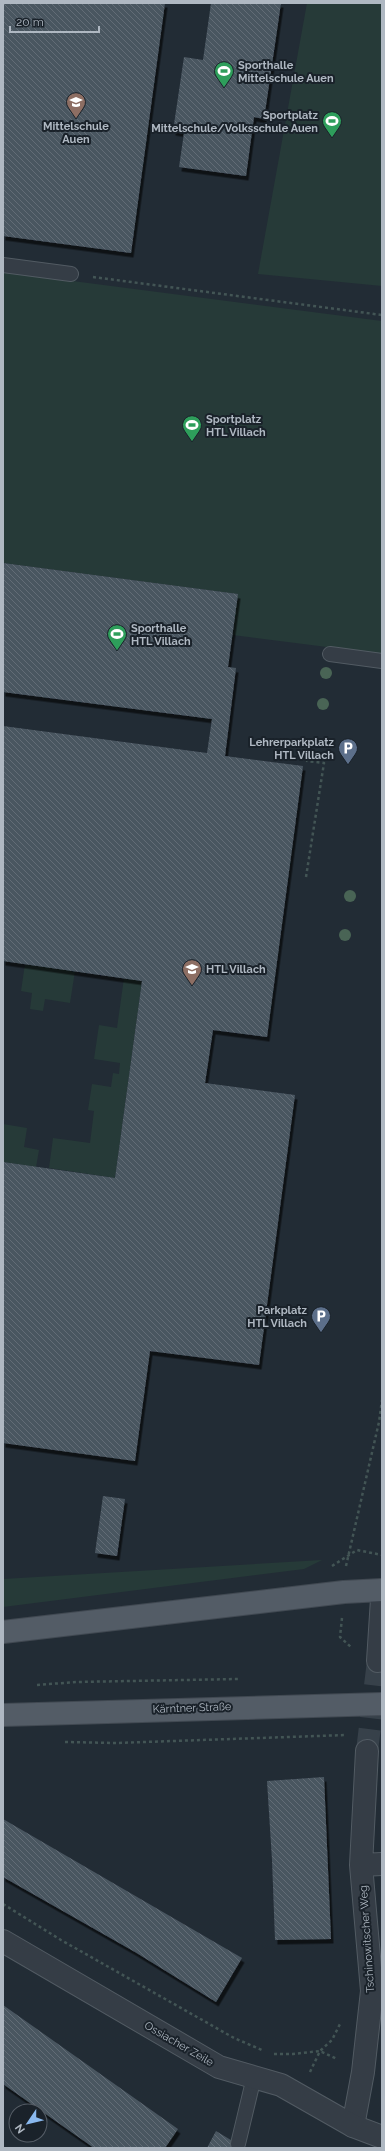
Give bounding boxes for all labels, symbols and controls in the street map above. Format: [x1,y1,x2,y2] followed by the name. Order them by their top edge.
[10,8,99,34] scale bar
[16,15,44,29] text: 20 m
[238,59,334,85] place label: Sporthalle Mittelschule Auen
[213,60,235,88] sports icon: Sporthalle Mittelschule Auen
[65,91,87,119] school or university icon: Mittelschule Auen
[151,109,319,135] place label: Sportplatz Mittelschule/Volksschule Auen
[321,110,343,138] sports icon: Sportplatz Mittelschule/Volksschule Auen
[43,120,109,146] place label: Mittelschule Auen
[206,413,266,439] place label: Sportplatz HTL Villach
[181,414,203,442] sports icon: Sportplatz HTL Villach
[131,622,191,648] place label: Sporthalle HTL Villach
[106,623,128,651] sports icon: Sporthalle HTL Villach
[249,736,335,762] place label: Lehrerparkplatz HTL Villach
[337,737,359,765] parking icon: Lehrerparkplatz HTL Villach
[181,958,203,986] school or university icon: HTL Villach
[206,963,266,976] place label: HTL Villach
[247,1304,308,1330] place label: Parkplatz HTL Villach
[310,1305,332,1333] parking icon: Parkplatz HTL Villach
[152,1700,232,1716] street label: Kärntner Straße
[357,1885,377,1993] street label: Tschinowitscher Weg
[142,2019,216,2069] street label: Ossiacher Zeile
[8,2103,48,2143] north arrow
[12,2121,28,2136] text: N

